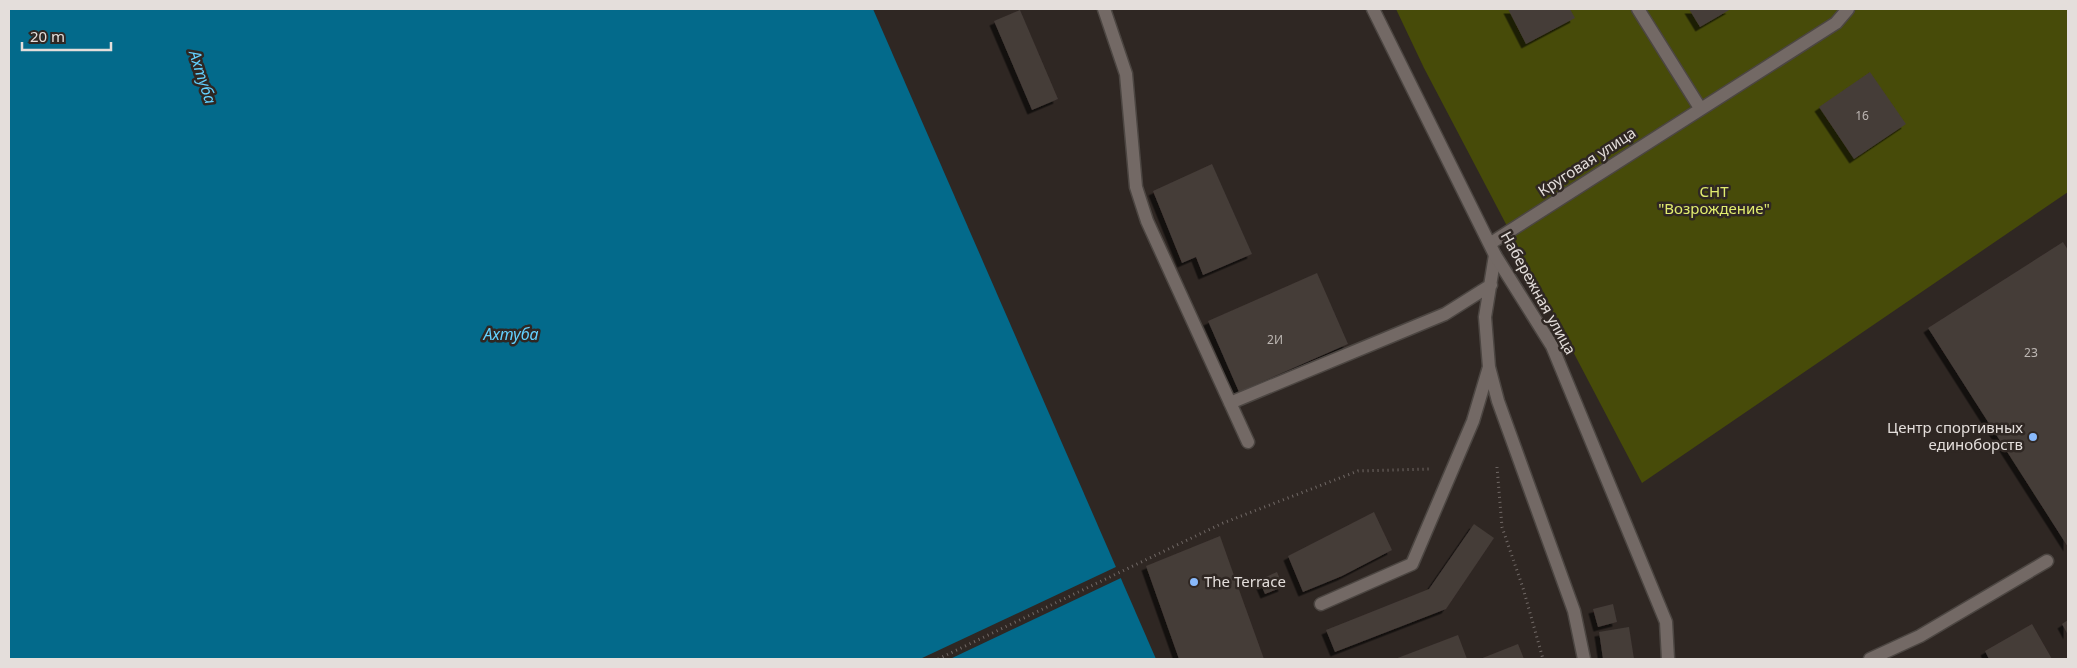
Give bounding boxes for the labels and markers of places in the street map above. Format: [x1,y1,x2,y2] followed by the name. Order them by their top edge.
[1887,417,2023,454] place label: Центр спортивных единоборств
[2027,431,2039,443] marker: Центр спортивных единоборств
[1204,571,1286,591] place label: The Terrace
[1188,576,1200,588] marker: The Terrace

